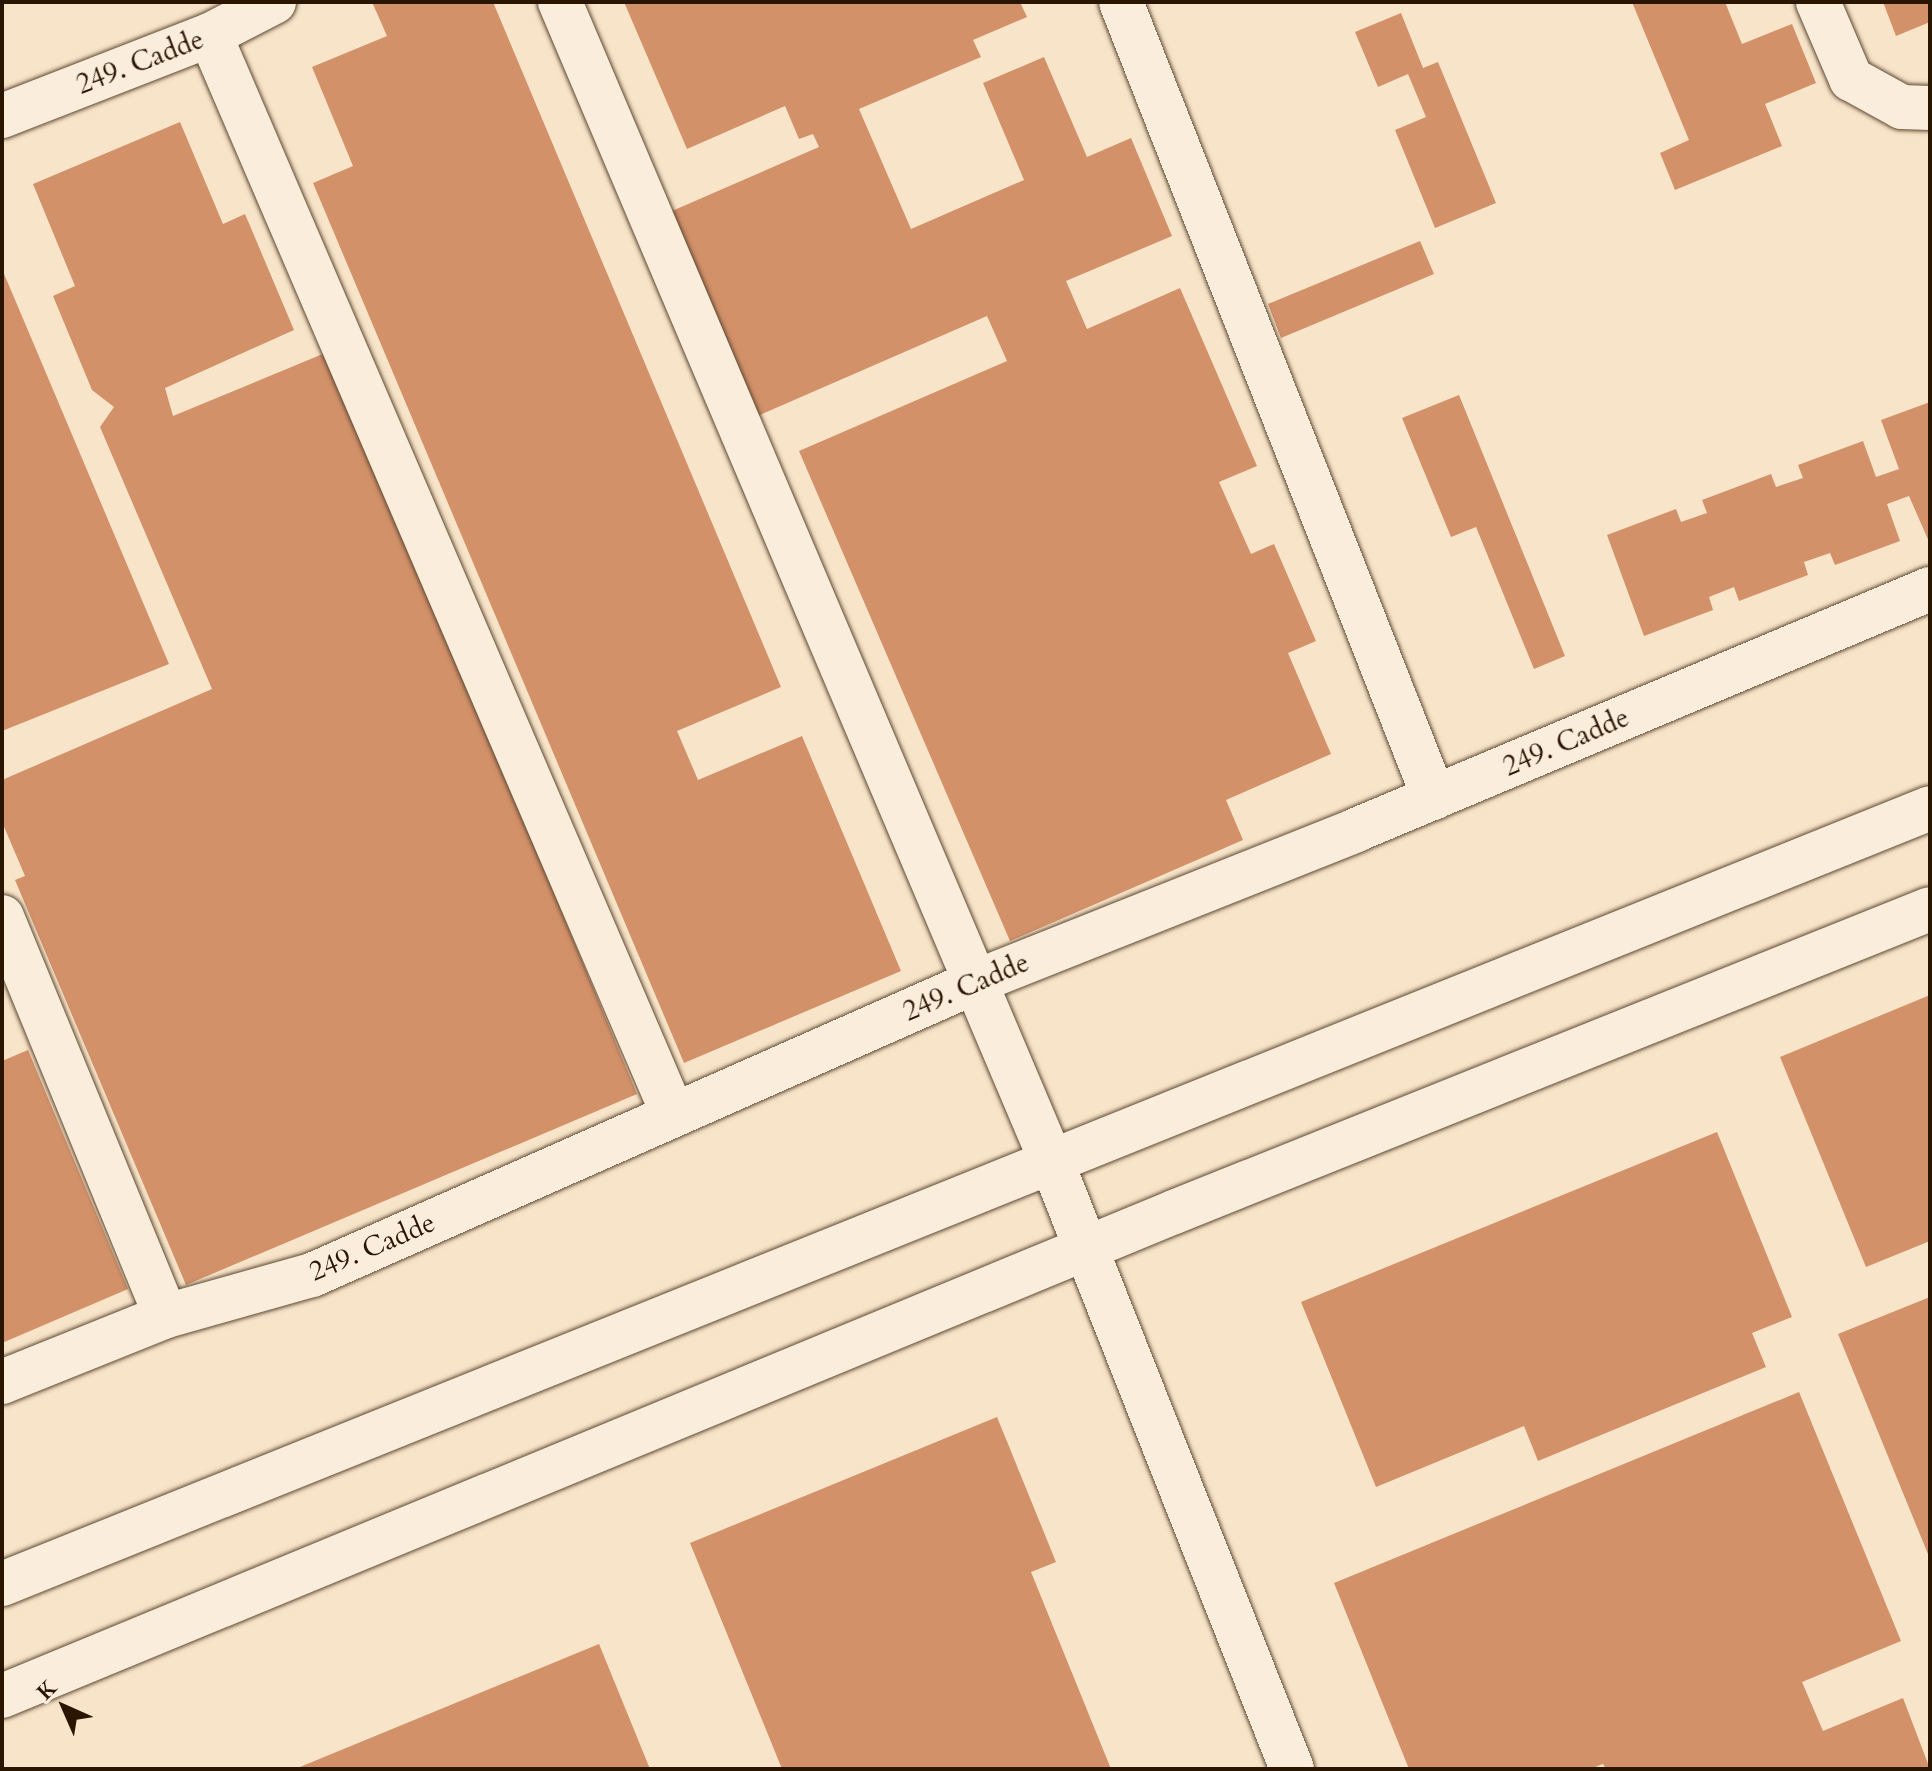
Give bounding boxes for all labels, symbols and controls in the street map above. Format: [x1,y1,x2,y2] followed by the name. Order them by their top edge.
[72,22,208,102] street label: 249. Cadde
[1498,700,1634,784] street label: 249. Cadde
[898,945,1034,1029] street label: 249. Cadde
[304,1205,440,1289] street label: 249. Cadde
[24,1667,104,1747] north arrow
[30,1673,64,1707] text: K

